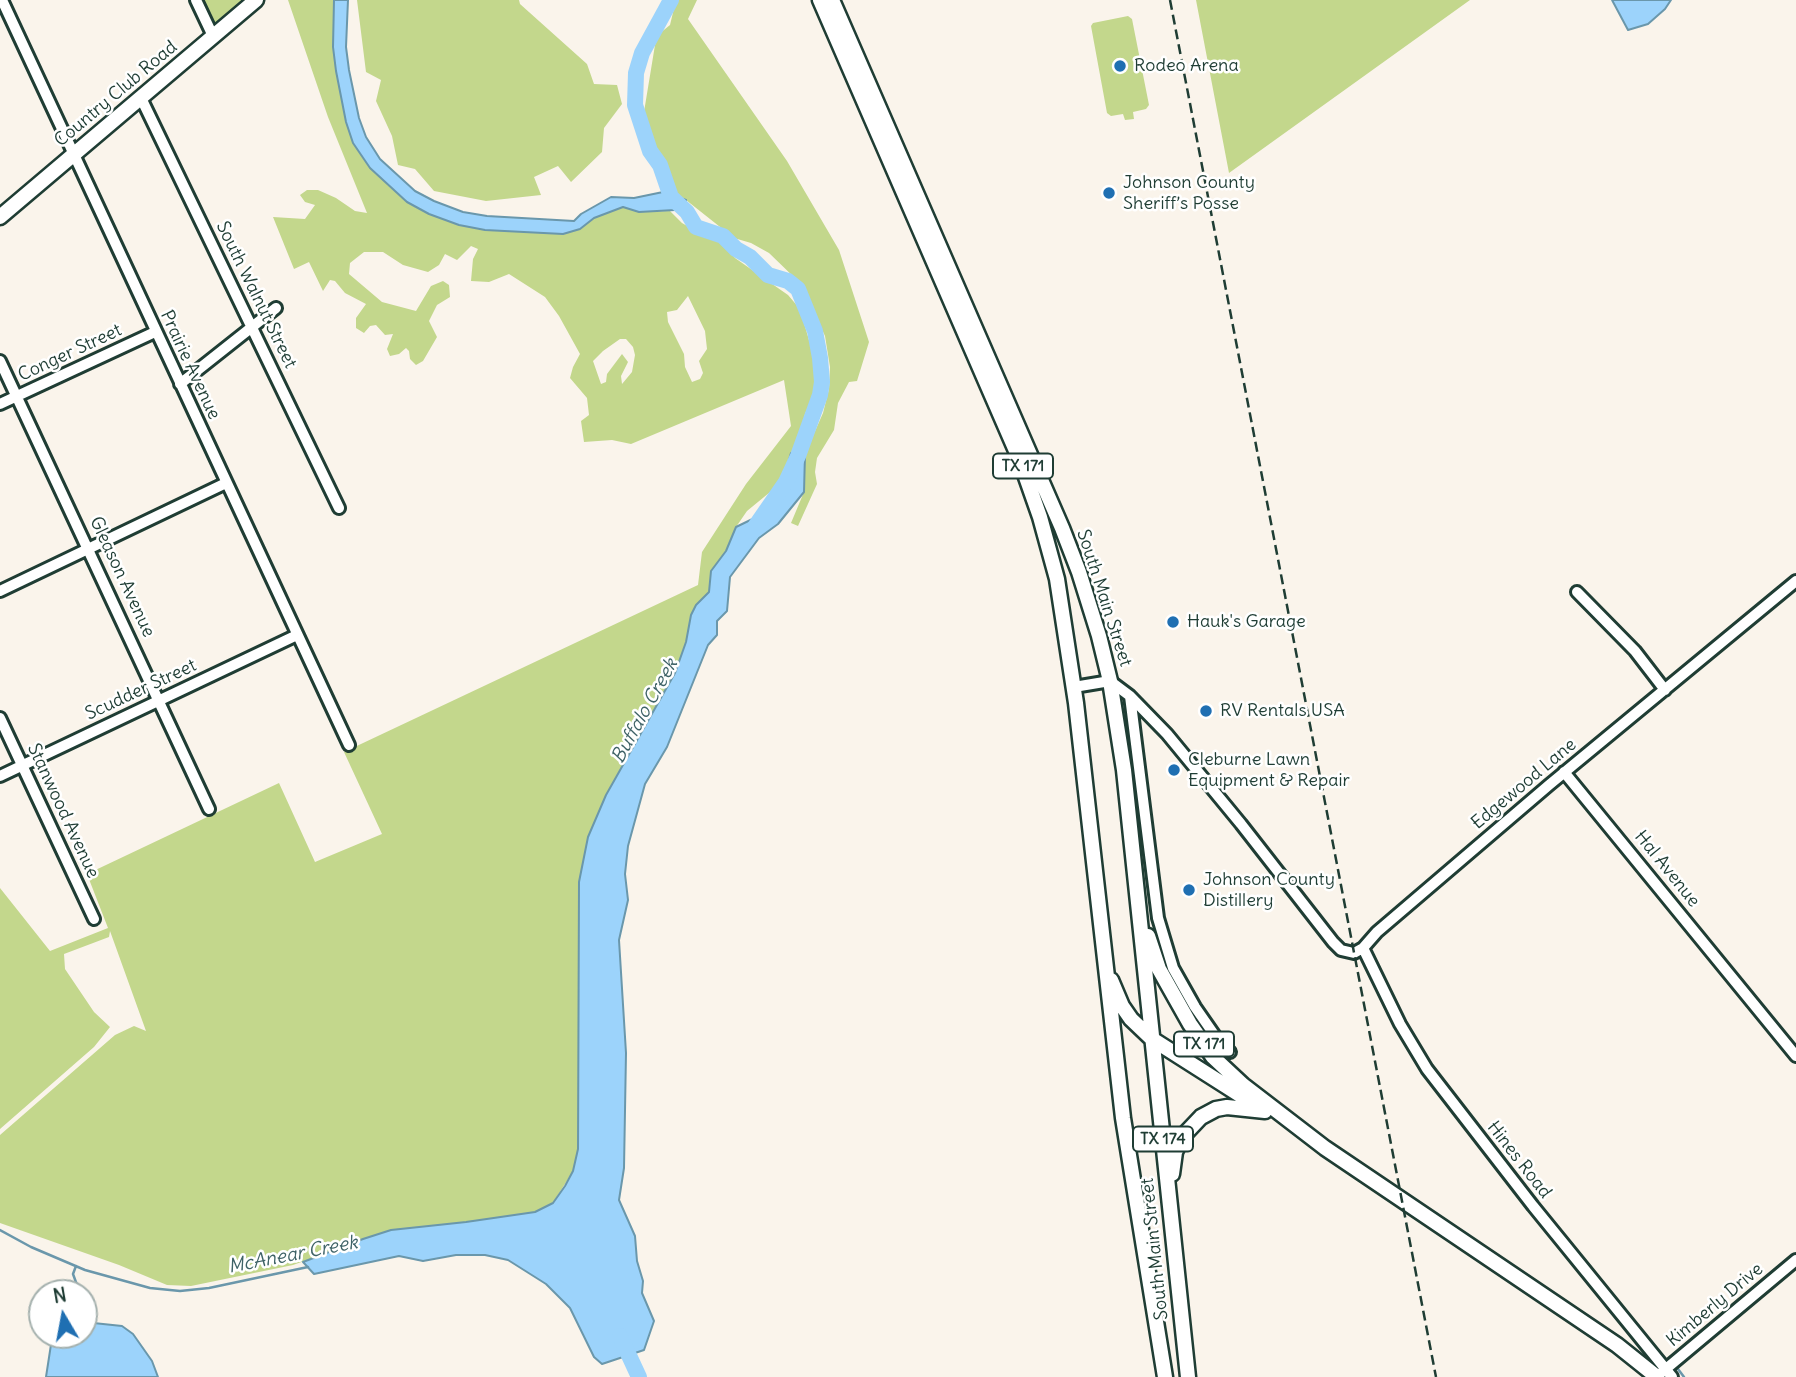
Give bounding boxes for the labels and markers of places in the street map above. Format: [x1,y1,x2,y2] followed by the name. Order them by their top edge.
[1134,55,1239,77] place label: Rodeo Arena
[1112,58,1128,74] marker: Rodeo Arena
[1123,172,1255,214] place label: Johnson County Sheriff’s Posse
[1101,185,1117,201] marker: Johnson County Sheriff’s Posse
[1187,611,1306,633] place label: Hauk's Garage
[1165,614,1181,630] marker: Hauk's Garage
[1220,700,1345,722] place label: RV Rentals USA
[1198,703,1214,719] marker: RV Rentals USA
[1188,749,1350,792] place label: Cleburne Lawn Equipment & Repair
[1166,762,1182,778] marker: Cleburne Lawn Equipment & Repair
[1203,869,1335,912] place label: Johnson County Distillery
[1181,882,1197,898] marker: Johnson County Distillery

